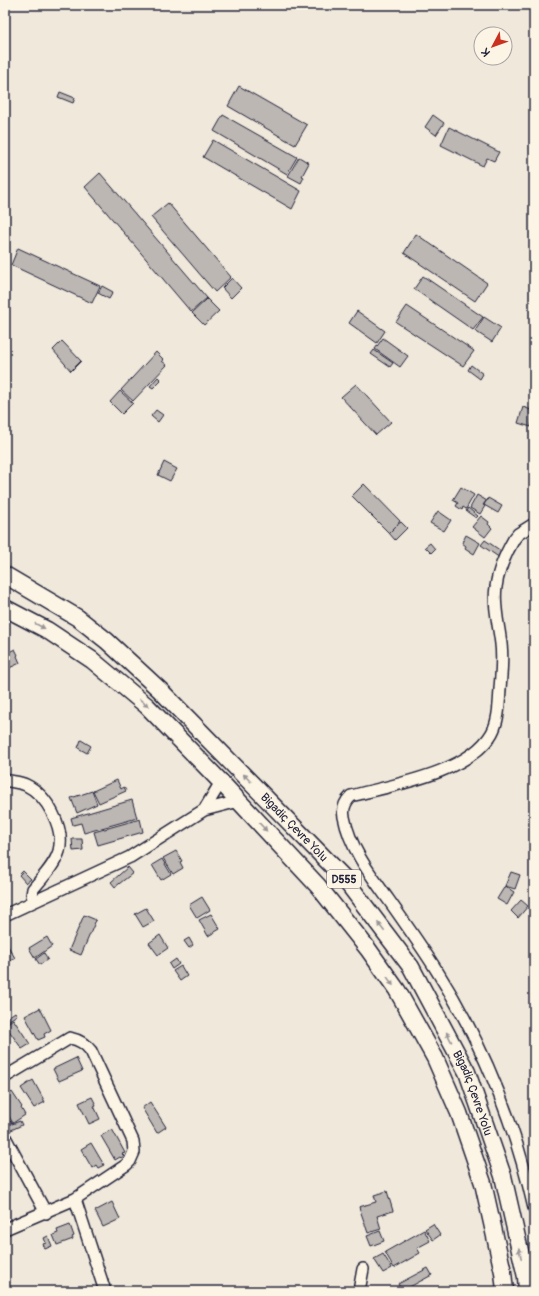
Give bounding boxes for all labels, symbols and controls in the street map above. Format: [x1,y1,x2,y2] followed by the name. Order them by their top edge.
[473,26,513,66] north arrow
[479,45,493,59] text: K
[34,623,45,629] one-way arrow
[138,699,149,708] one-way arrow
[242,773,252,783] one-way arrow
[257,790,331,865] street label: Bigadiç Çevre Yolu
[258,822,268,832] one-way arrow
[327,870,361,888] road number: D555
[377,921,385,932] one-way arrow
[386,976,394,986] one-way arrow
[445,1031,452,1043] one-way arrow
[449,1048,495,1138] street label: Bigadiç Çevre Yolu
[517,1246,523,1259] one-way arrow

